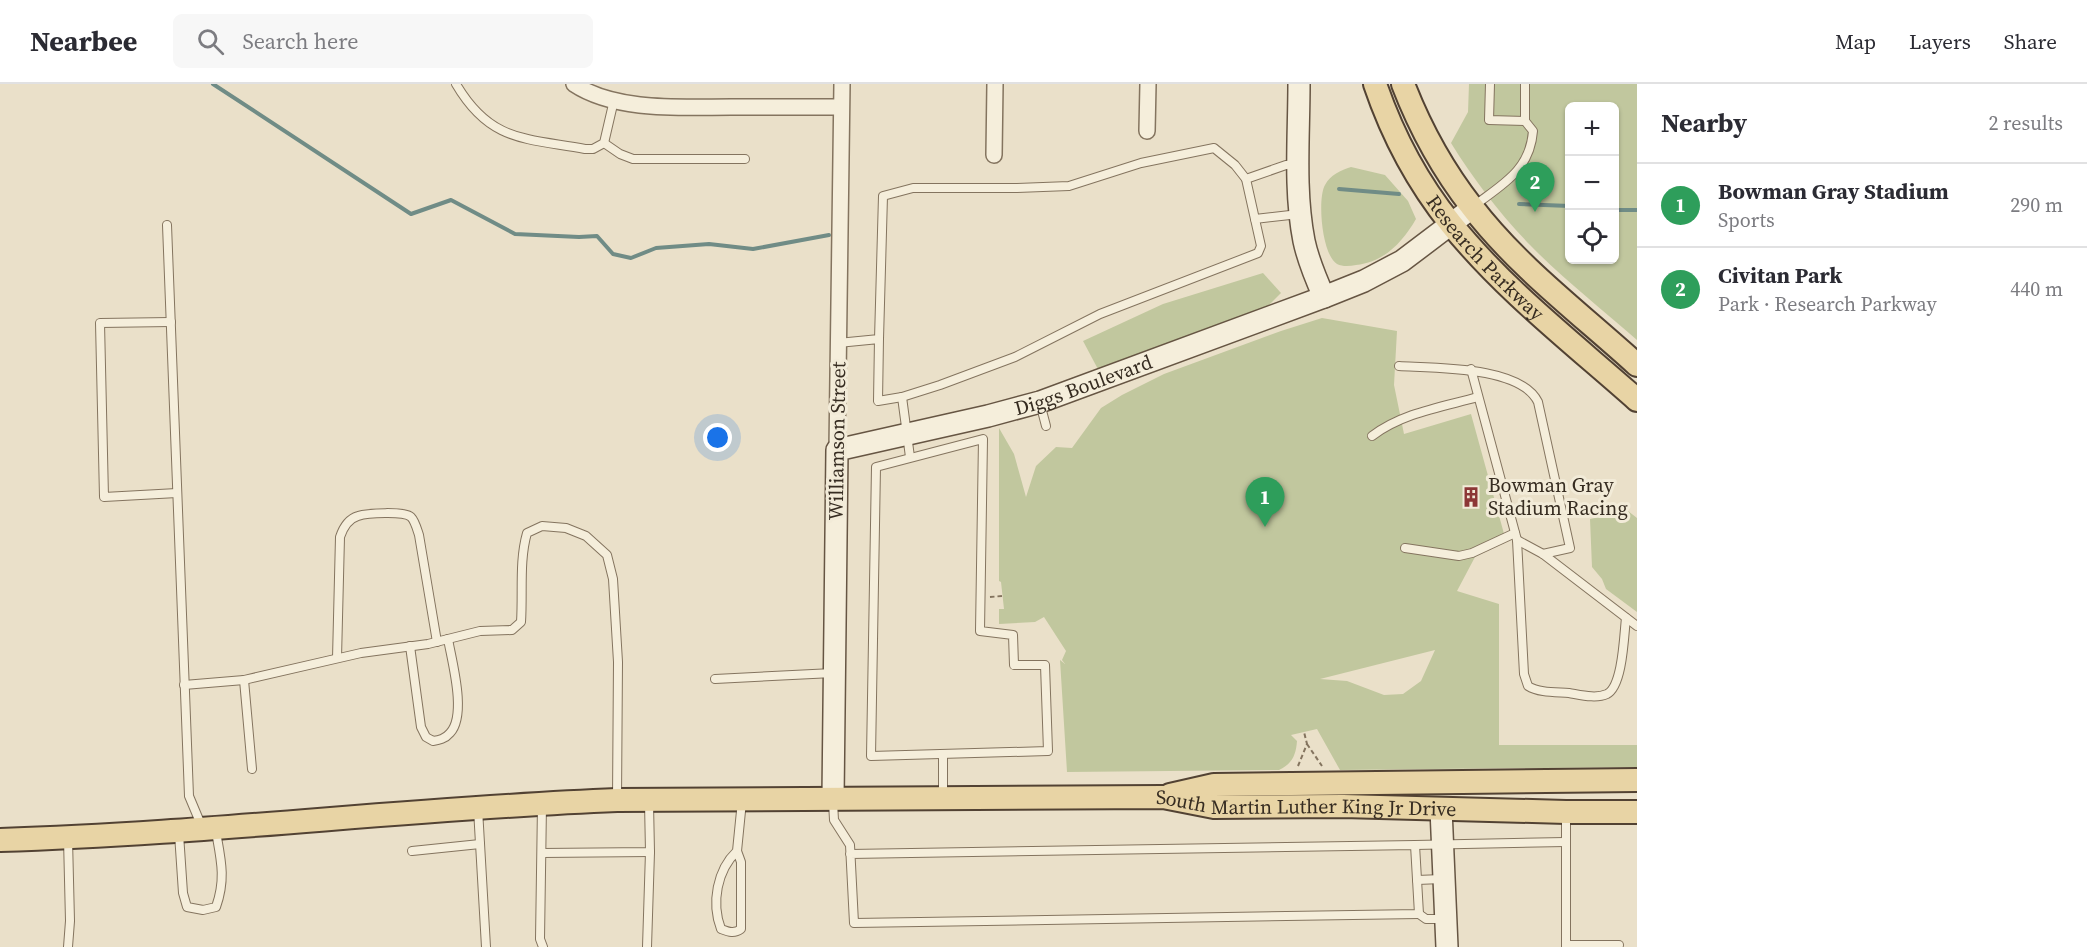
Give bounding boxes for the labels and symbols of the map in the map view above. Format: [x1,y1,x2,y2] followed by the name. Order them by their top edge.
[1516,162,1555,212] pin: 2
[1420,189,1551,327] street label: Research Parkway
[1011,348,1157,422] street label: Diggs Boulevard
[822,361,852,521] street label: Williamson Street
[703,423,732,452] your location
[1488,471,1628,522] place label: Bowman Gray Stadium Racing
[1246,478,1284,527] pin: 1
[1459,485,1483,509] building icon: Bowman Gray Stadium Racing
[1156,783,1457,823] street label: South Martin Luther King Jr Drive

